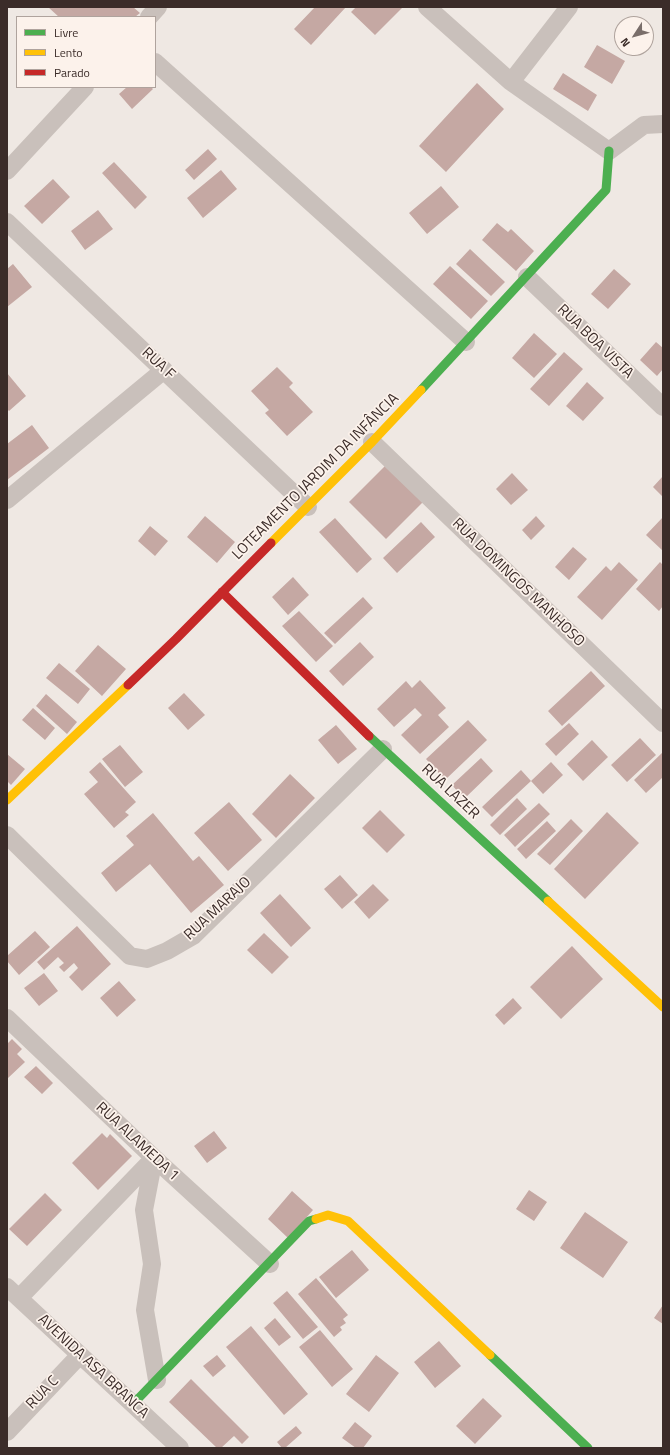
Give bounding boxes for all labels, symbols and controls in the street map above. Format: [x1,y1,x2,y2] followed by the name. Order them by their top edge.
[16,16,156,88] legend
[614,16,654,56] north arrow
[54,23,78,42] text: Livre
[616,35,634,50] text: N
[54,43,83,62] text: Lento
[54,63,90,82] text: Parado
[553,301,637,383] street label: RUA BOA VISTA
[138,344,178,384] street label: RUA F
[229,390,403,564] street label: LOTEAMENTO JARDIM DA INFÂNCIA
[448,515,588,651] street label: RUA DOMINGOS MANHOSO
[417,761,483,823] street label: RUA LAZER
[181,873,255,945] street label: RUA MARAJO
[92,1099,182,1185] street label: RUA ALAMEDA 1
[34,1311,152,1423] street label: AVENIDA ASA BRANCA
[23,1373,63,1413] street label: RUA C

